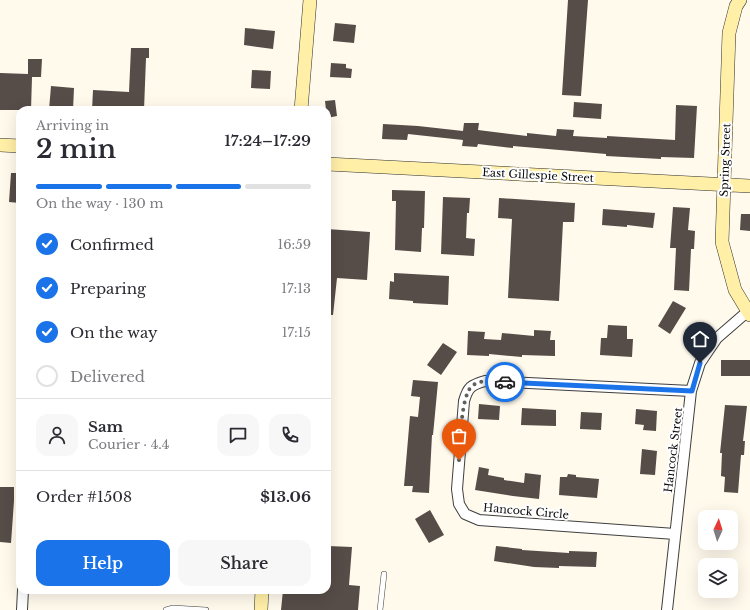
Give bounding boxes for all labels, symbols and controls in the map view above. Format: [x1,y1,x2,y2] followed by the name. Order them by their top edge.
[36,117,109,134] text: Arriving in
[717,122,733,197] street label: Spring Street
[224,131,311,150] text: 17:24–17:29
[36,133,116,165] text: 2 min
[482,165,595,185] street label: East Gillespie Street
[36,195,163,212] text: On the way · 130 m
[36,233,58,255] icon: check
[70,235,154,254] text: Confirmed
[277,236,311,253] text: 16:59
[36,277,58,299] icon: check
[70,279,146,298] text: Preparing
[281,280,311,297] text: 17:13
[36,321,58,343] icon: check
[683,322,717,363] pin
[70,323,158,342] text: On the way
[282,324,311,341] text: 17:15
[689,328,711,350] icon: home
[485,362,525,402] courier
[70,367,145,386] text: Delivered
[494,371,516,393] icon: car
[661,406,685,493] street label: Hancock Street
[36,414,78,456] button: person
[217,414,259,456] button: chat
[269,414,311,456] button: phone
[88,417,123,436] text: Sam
[442,419,476,460] pin
[448,425,470,447] icon: bag
[88,436,169,453] text: Courier · 4.4
[36,487,132,506] text: Order #1508
[260,487,311,506] text: $13.06
[483,500,569,522] street label: Hancock Circle
[698,510,738,550] north arrow
[698,510,738,598] map controls
[36,540,170,586] button: Help
[178,540,311,586] button: Share
[698,558,738,598] button: layers

